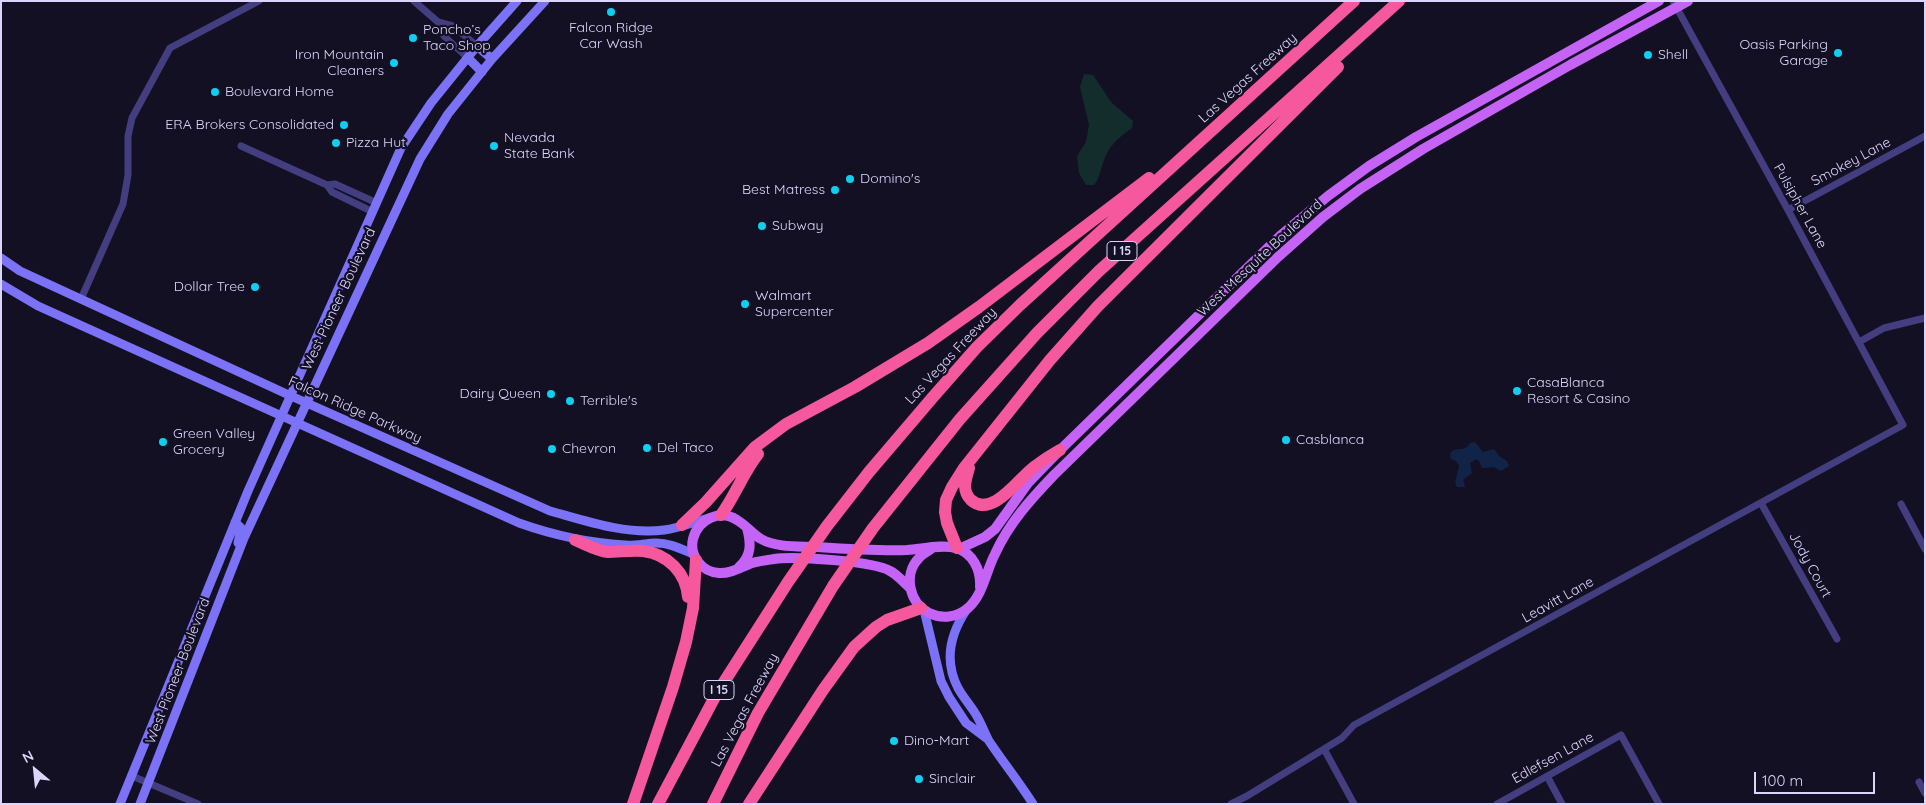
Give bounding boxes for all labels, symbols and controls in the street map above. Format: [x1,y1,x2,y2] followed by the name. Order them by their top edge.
[605,6,617,18] marker: Falcon Ridge Car Wash
[569,20,653,52] place label: Falcon Ridge Car Wash
[423,22,491,54] place label: Poncho’s Taco Shop
[1195,29,1301,127] street label: Las Vegas Freeway
[407,32,419,44] marker: Poncho’s Taco Shop
[1739,37,1828,70] place label: Oasis Parking Garage
[295,47,384,80] place label: Iron Mountain Cleaners
[1658,47,1688,63] place label: Shell
[1832,47,1844,59] marker: Oasis Parking Garage
[1642,49,1654,61] marker: Shell
[388,57,400,69] marker: Iron Mountain Cleaners
[225,84,334,100] place label: Boulevard Home
[209,86,221,98] marker: Boulevard Home
[165,117,334,133] place label: ERA Brokers Consolidated
[338,119,350,131] marker: ERA Brokers Consolidated
[504,130,575,162] place label: Nevada State Bank
[1808,134,1894,190] street label: Smokey Lane
[346,135,406,151] place label: Pizza Hut
[330,137,342,149] marker: Pizza Hut
[488,140,500,152] marker: Nevada State Bank
[1770,161,1830,251] street label: Pulsipher Lane
[860,171,920,187] place label: Domino's
[844,173,856,185] marker: Domino's
[742,182,825,198] place label: Best Matress
[829,184,841,196] marker: Best Matress
[1194,196,1326,320] street label: West Mesquite Boulevard
[772,218,823,234] place label: Subway
[756,220,768,232] marker: Subway
[299,225,379,373] street label: West Pioneer Boulevard
[1107,242,1137,260] road number: I 15
[174,279,245,295] place label: Dollar Tree
[249,281,261,293] marker: Dollar Tree
[755,288,834,321] place label: Walmart Supercenter
[739,298,751,310] marker: Walmart Supercenter
[902,304,1000,408] street label: Las Vegas Freeway
[286,373,424,447] street label: Falcon Ridge Parkway
[1527,375,1630,408] place label: CasaBlanca Resort & Casino
[1511,385,1523,397] marker: CasaBlanca Resort & Casino
[460,386,541,402] place label: Dairy Queen
[545,388,557,400] marker: Dairy Queen
[580,393,637,409] place label: Terrible's
[564,395,576,407] marker: Terrible's
[173,426,255,458] place label: Green Valley Grocery
[1296,432,1364,448] place label: Casblanca
[1280,434,1292,446] marker: Casblanca
[157,436,169,448] marker: Green Valley Grocery
[657,440,713,456] place label: Del Taco
[562,441,616,457] place label: Chevron
[641,442,653,454] marker: Del Taco
[546,443,558,455] marker: Chevron
[1785,529,1835,601] street label: Jody Court
[1519,573,1597,627] street label: Leavitt Lane
[142,596,214,746] street label: West Pioneer Boulevard
[708,650,782,770] street label: Las Vegas Freeway
[704,680,734,700] road number: I 15
[1509,729,1597,787] street label: Edlefsen Lane
[904,733,969,749] place label: Dino-Mart
[888,735,900,747] marker: Dino-Mart
[10,745,60,795] north arrow
[19,746,37,767] text: N
[1756,762,1877,794] scale bar
[929,771,975,787] place label: Sinclair
[1762,771,1803,790] text: 100 m
[913,773,925,785] marker: Sinclair

